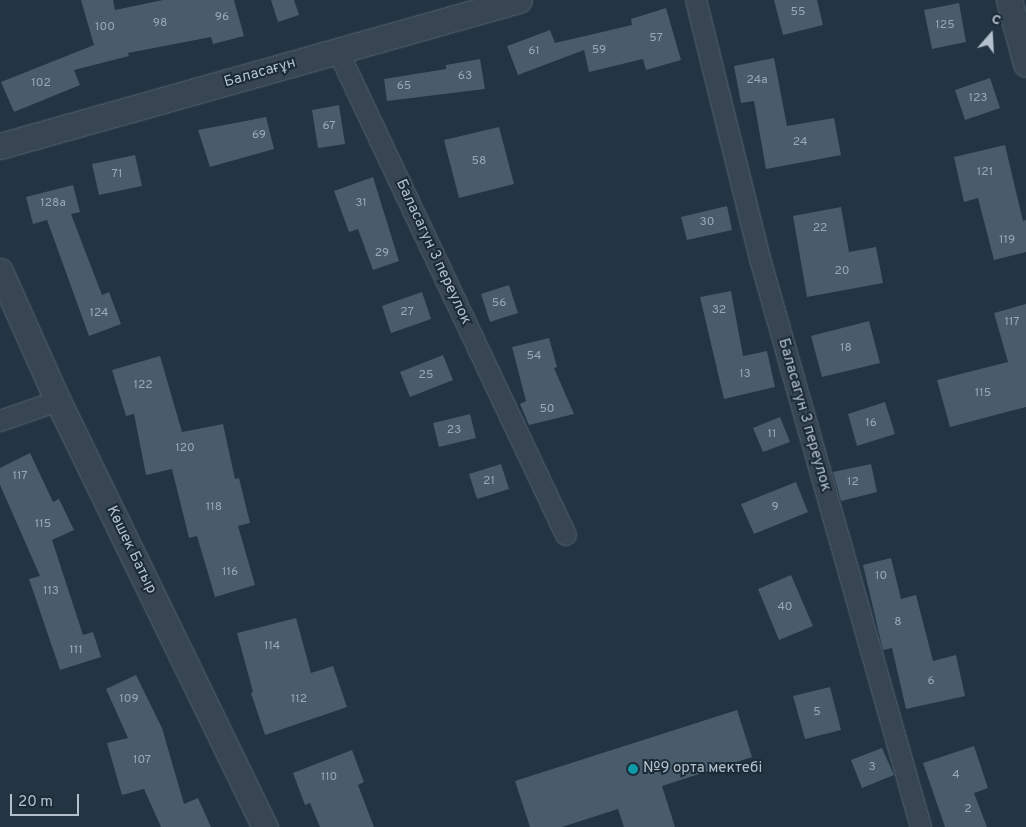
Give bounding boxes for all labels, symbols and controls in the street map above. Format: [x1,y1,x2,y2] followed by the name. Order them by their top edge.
[791,6,805,20] house number: 55
[966,10,1016,60] north arrow
[215,11,229,25] house number: 96
[989,11,1003,30] text: С
[153,17,167,31] house number: 98
[935,19,955,33] house number: 125
[95,21,115,35] house number: 100
[649,32,663,46] house number: 57
[592,44,606,58] house number: 59
[528,45,540,59] house number: 61
[222,54,298,92] street label: Баласағұн
[458,70,472,84] house number: 63
[747,74,767,88] house number: 24а
[31,77,51,91] house number: 102
[397,80,411,94] house number: 65
[968,92,988,106] house number: 123
[322,120,336,134] house number: 67
[252,129,266,143] house number: 69
[793,136,807,150] house number: 24
[472,155,486,169] house number: 58
[977,166,993,180] house number: 121
[112,168,122,182] house number: 71
[391,176,475,328] street label: Баласагун 3 переулок
[40,197,66,211] house number: 128а
[355,197,367,211] house number: 31
[700,216,714,230] house number: 30
[813,222,827,236] house number: 22
[999,234,1015,248] house number: 119
[375,247,389,261] house number: 29
[834,265,850,279] house number: 20
[492,297,506,311] house number: 56
[712,304,726,318] house number: 32
[400,306,414,320] house number: 27
[89,307,109,321] house number: 124
[1004,316,1020,330] house number: 117
[774,336,834,494] street label: Баласагун 3 переулок
[840,342,852,356] house number: 18
[526,350,542,364] house number: 54
[739,368,751,382] house number: 13
[419,369,433,383] house number: 25
[133,379,153,393] house number: 122
[975,387,991,401] house number: 115
[539,403,555,417] house number: 50
[865,417,877,431] house number: 16
[447,424,461,438] house number: 23
[768,428,776,442] house number: 11
[175,442,195,456] house number: 120
[12,470,28,484] house number: 117
[483,475,495,489] house number: 21
[847,476,859,490] house number: 12
[206,501,222,515] house number: 118
[771,501,779,515] house number: 9
[102,503,160,597] street label: Көшек Батыр
[35,518,51,532] house number: 115
[222,566,238,580] house number: 116
[875,570,887,584] house number: 10
[43,585,59,599] house number: 113
[777,601,793,615] house number: 40
[894,616,902,630] house number: 8
[264,640,280,654] house number: 114
[69,644,83,658] house number: 111
[927,675,935,689] house number: 6
[119,693,139,707] house number: 109
[291,693,307,707] house number: 112
[813,706,821,720] house number: 5
[133,754,151,768] house number: 107
[643,760,762,778] place label: №9 орта мектебі
[868,761,876,775] house number: 3
[627,763,639,775] marker: №9 орта мектебі
[952,769,960,783] house number: 4
[321,771,337,785] house number: 110
[12,784,81,816] scale bar
[18,793,53,812] text: 20 m
[964,803,972,817] house number: 2

